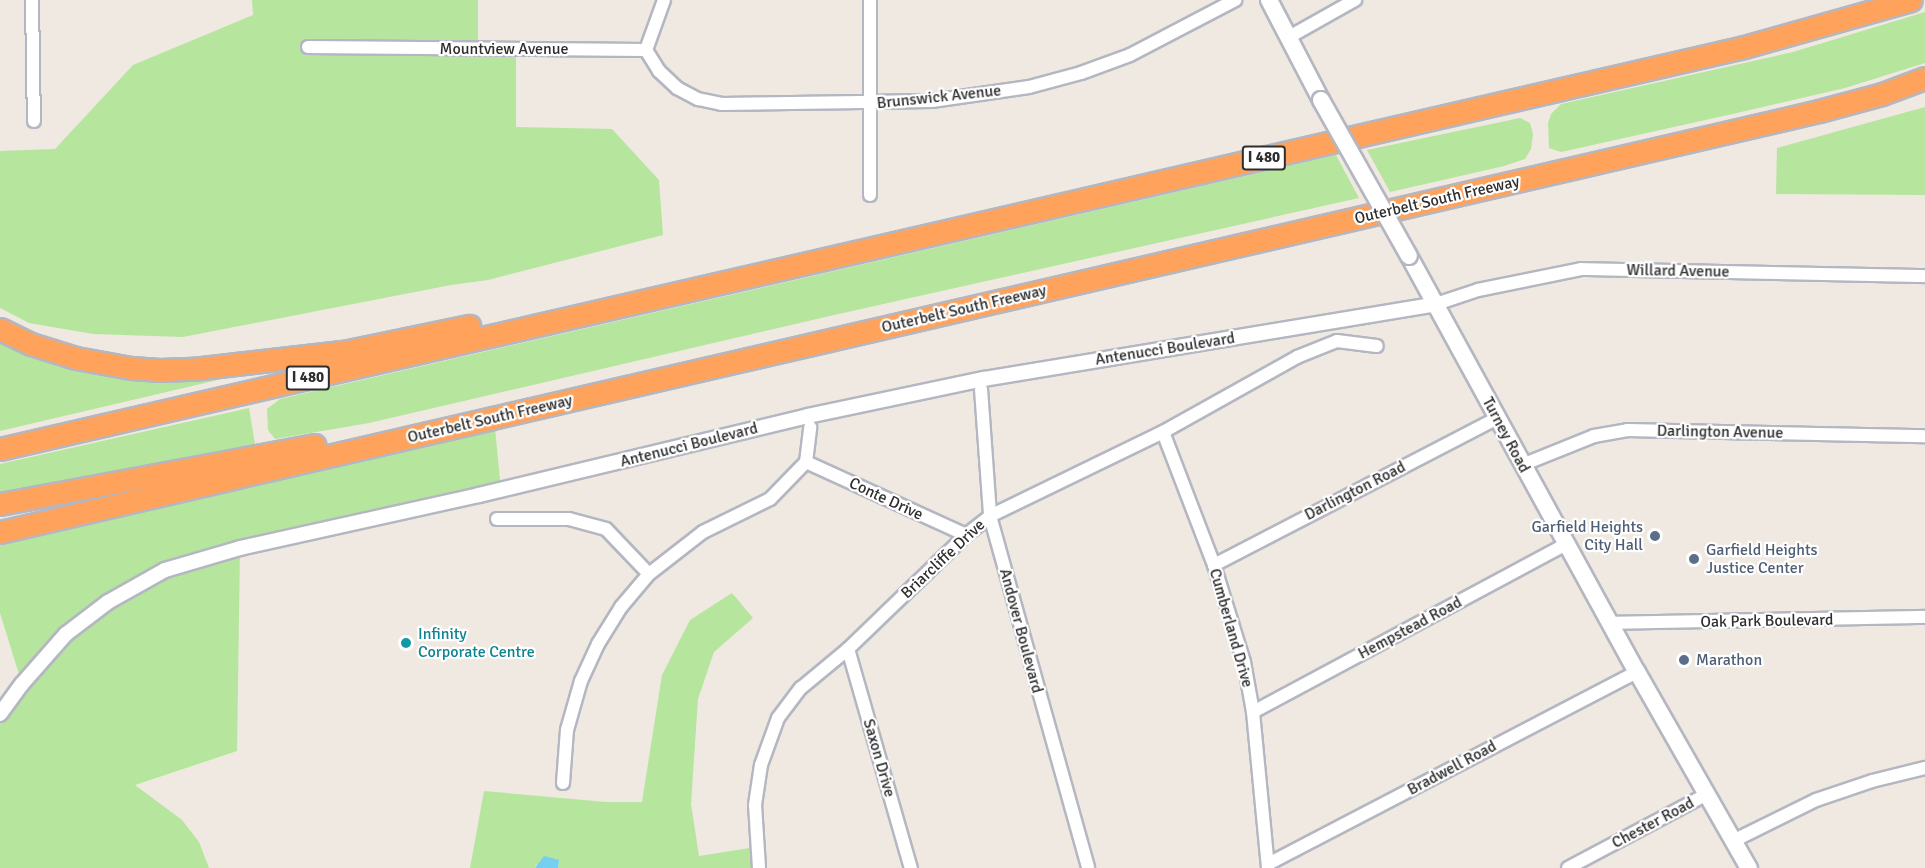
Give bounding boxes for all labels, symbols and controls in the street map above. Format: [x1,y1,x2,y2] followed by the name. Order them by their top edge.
[440,39,568,59] street label: Mountview Avenue
[876,81,1002,113] street label: Brunswick Avenue
[1242,146,1286,170] road number: I 480
[1353,172,1521,228] street label: Outerbelt South Freeway
[1626,261,1730,281] street label: Willard Avenue
[880,281,1048,337] street label: Outerbelt South Freeway
[1094,328,1236,370] street label: Antenucci Boulevard
[286,366,330,390] road number: I 480
[406,391,574,447] street label: Outerbelt South Freeway
[1478,394,1534,476] street label: Turney Road
[618,419,760,471] street label: Antenucci Boulevard
[1657,421,1783,443] street label: Darlington Avenue
[1301,457,1409,525] street label: Darlington Road
[846,474,926,524] street label: Conte Drive
[897,515,989,603] street label: Briarcliffe Drive
[1531,517,1643,555] place label: Garfield Heights City Hall
[1648,529,1662,543] marker: Garfield Heights City Hall
[1706,540,1818,578] place label: Garfield Heights Justice Center
[1687,552,1701,566] marker: Garfield Heights Justice Center
[1205,566,1257,690] street label: Cumberland Drive
[995,567,1047,695] street label: Andover Boulevard
[1355,593,1465,663] street label: Hempstead Road
[1700,610,1834,632] street label: Oak Park Boulevard
[418,624,535,662] place label: Infinity Corporate Centre
[399,636,413,650] marker: Infinity Corporate Centre
[1696,650,1762,670] place label: Marathon
[1677,653,1691,667] marker: Marathon
[859,717,899,799] street label: Saxon Drive
[1404,737,1500,799] street label: Bradwell Road
[1609,793,1697,853] street label: Chester Road

